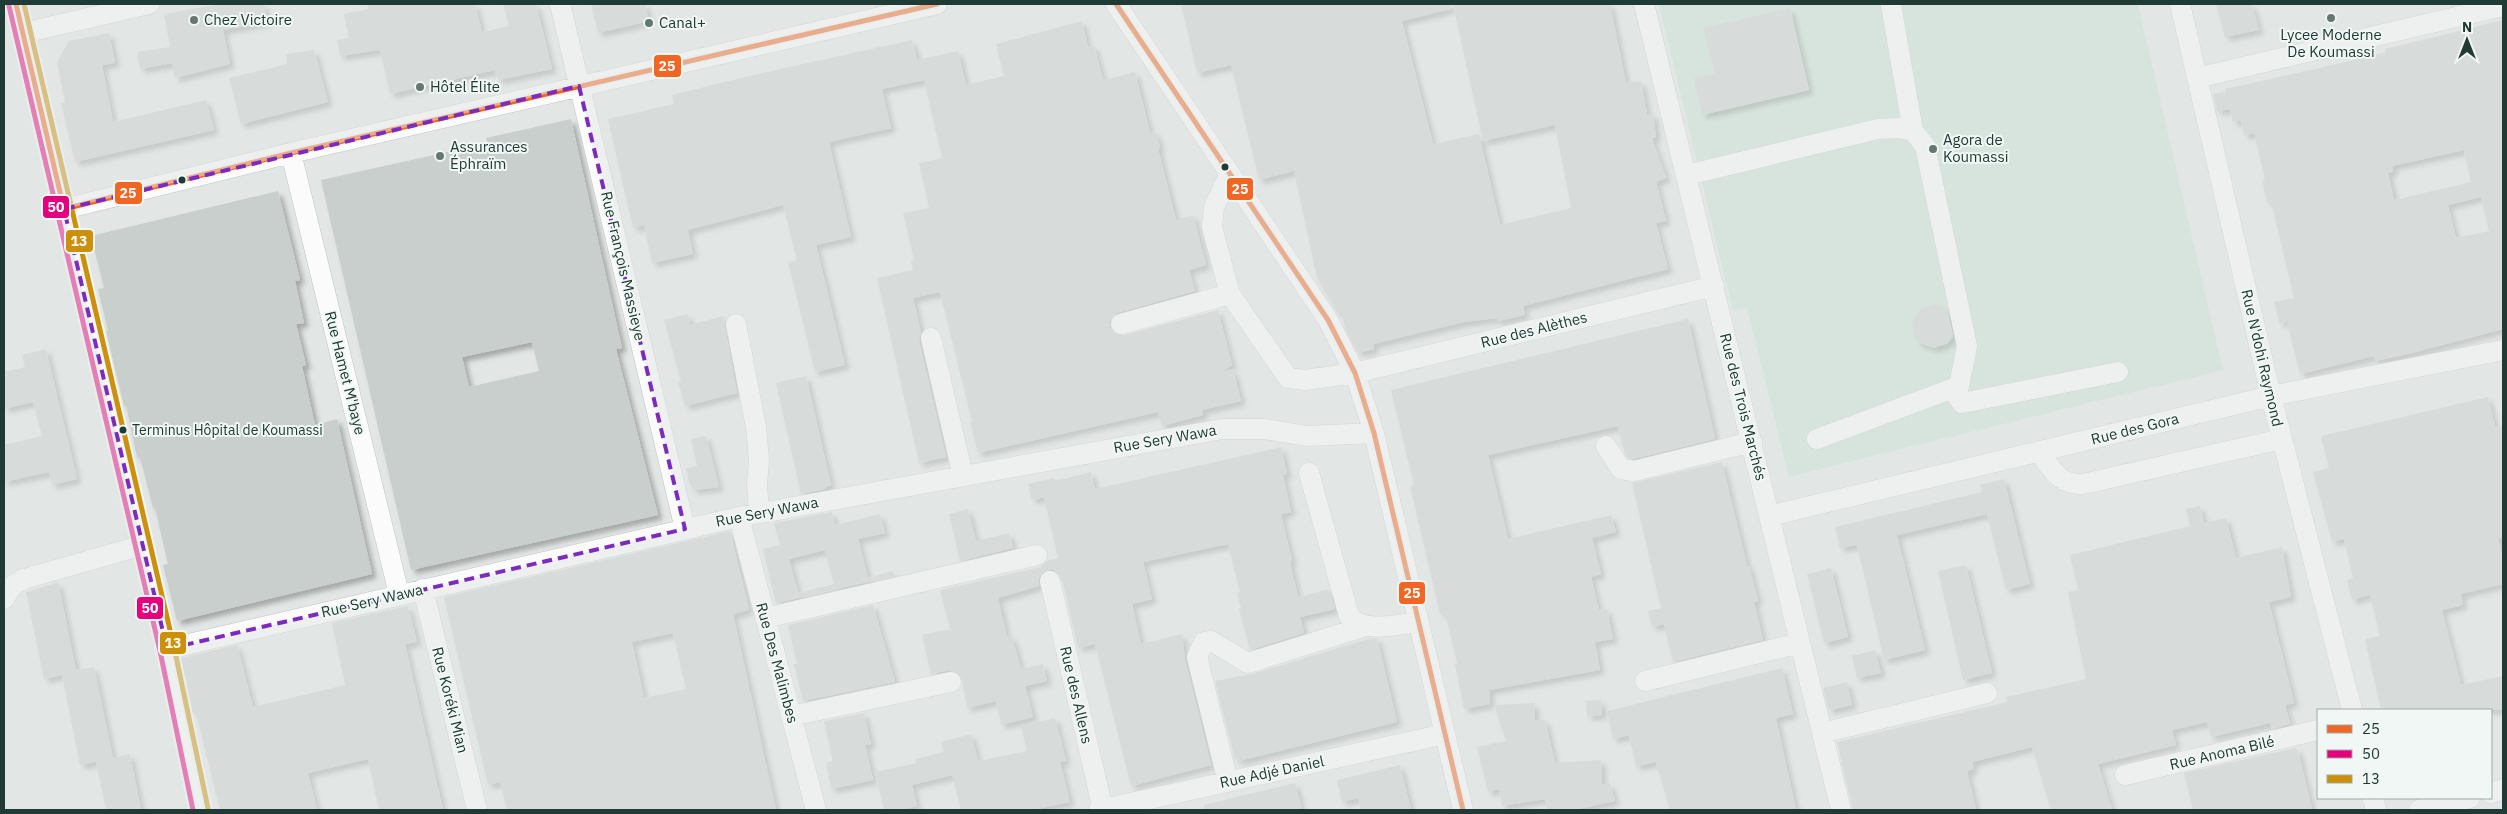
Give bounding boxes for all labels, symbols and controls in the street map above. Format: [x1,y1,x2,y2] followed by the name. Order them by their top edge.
[204,10,292,29] place label: Chez Victoire
[2325,12,2337,24] marker: Lycee Moderne De Koumassi
[659,13,706,32] place label: Canal+
[188,14,200,26] marker: Chez Victoire
[2442,15,2492,65] north arrow
[643,17,655,29] marker: Canal+
[2462,18,2472,36] text: N
[2280,25,2382,61] place label: Lycee Moderne De Koumassi
[653,54,682,78] line badge: 25
[659,57,675,75] text: 25
[430,77,500,96] place label: Hôtel Élite
[414,81,426,93] marker: Hôtel Élite
[1943,130,2008,166] place label: Agora de Koumassi
[450,137,528,173] place label: Assurances Éphraïm
[1927,143,1939,155] marker: Agora de Koumassi
[434,150,446,162] marker: Assurances Éphraïm
[1220,162,1230,172] unlabelled marker
[177,175,187,185] unlabelled marker
[1226,177,1254,201] line badge: 25
[1232,180,1248,198] text: 25
[114,181,143,205] line badge: 25
[120,184,136,202] text: 25
[597,189,650,342] street label: Rue François Massieye
[42,195,70,219] line badge: 50
[48,198,64,216] text: 50
[65,229,94,253] line badge: 13
[71,232,87,250] text: 13
[2237,287,2288,428] street label: Rue N'dohi Raymond
[1479,307,1589,352] street label: Rue des Alèthes
[321,309,370,437] street label: Rue Hamet M'baye
[1716,331,1771,483] street label: Rue des Trois Marchés
[2089,408,2181,449] street label: Rue des Gora
[1112,420,1218,457] street label: Rue Sery Wawa
[132,421,323,439] place label: Terminus Hôpital de Koumassi
[118,425,128,435] marker: Terminus Hôpital de Koumassi
[714,492,820,531] street label: Rue Sery Wawa
[319,580,425,621] street label: Rue Sery Wawa
[1398,581,1426,605] line badge: 25
[1404,584,1420,602] text: 25
[136,596,164,620] line badge: 50
[142,599,158,617] text: 50
[752,600,803,725] street label: Rue Des Malimbes
[159,631,187,655] line badge: 13
[165,634,181,652] text: 13
[1056,644,1097,745] street label: Rue des Allens
[428,645,473,755] street label: Rue Koréki Mian
[2317,709,2492,799] legend
[2362,719,2380,738] text: 25
[2168,731,2276,774] street label: Rue Anoma Bilé
[2362,744,2380,763] text: 50
[1218,751,1326,792] street label: Rue Adjé Daniel
[2362,769,2380,788] text: 13

